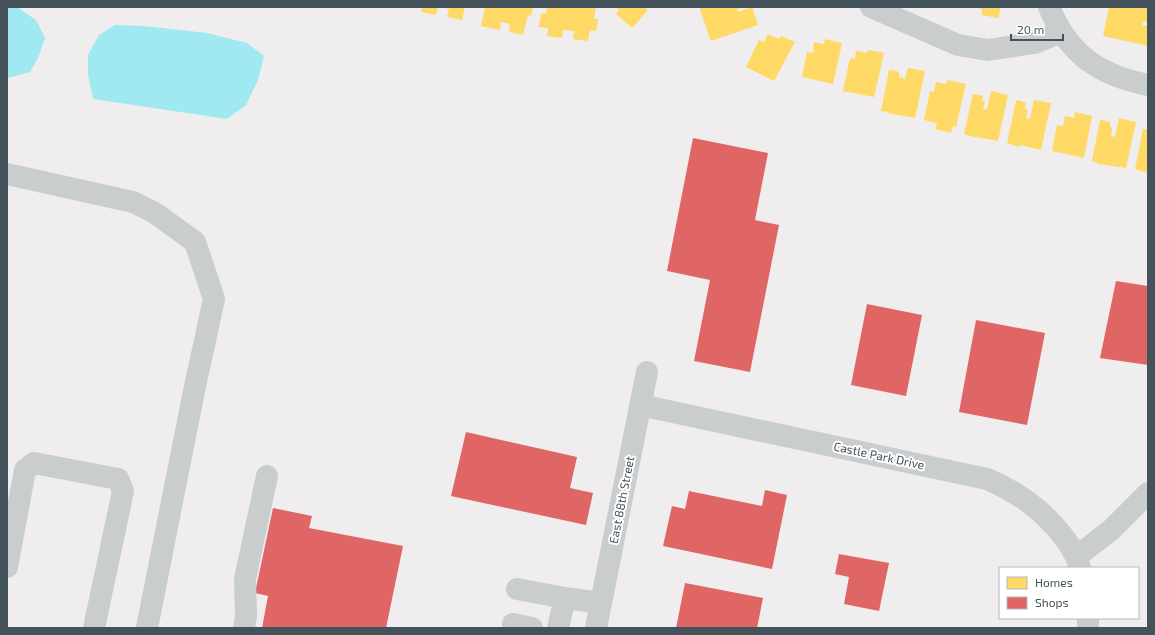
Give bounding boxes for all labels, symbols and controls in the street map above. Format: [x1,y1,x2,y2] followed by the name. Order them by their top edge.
[1011,16,1063,42] scale bar
[1017,22,1044,36] text: 20 m
[833,439,926,471] street label: Castle Park Drive
[606,454,636,545] street label: East 88th Street
[999,567,1139,619] legend
[1035,575,1073,589] text: Homes
[1035,595,1069,609] text: Shops

